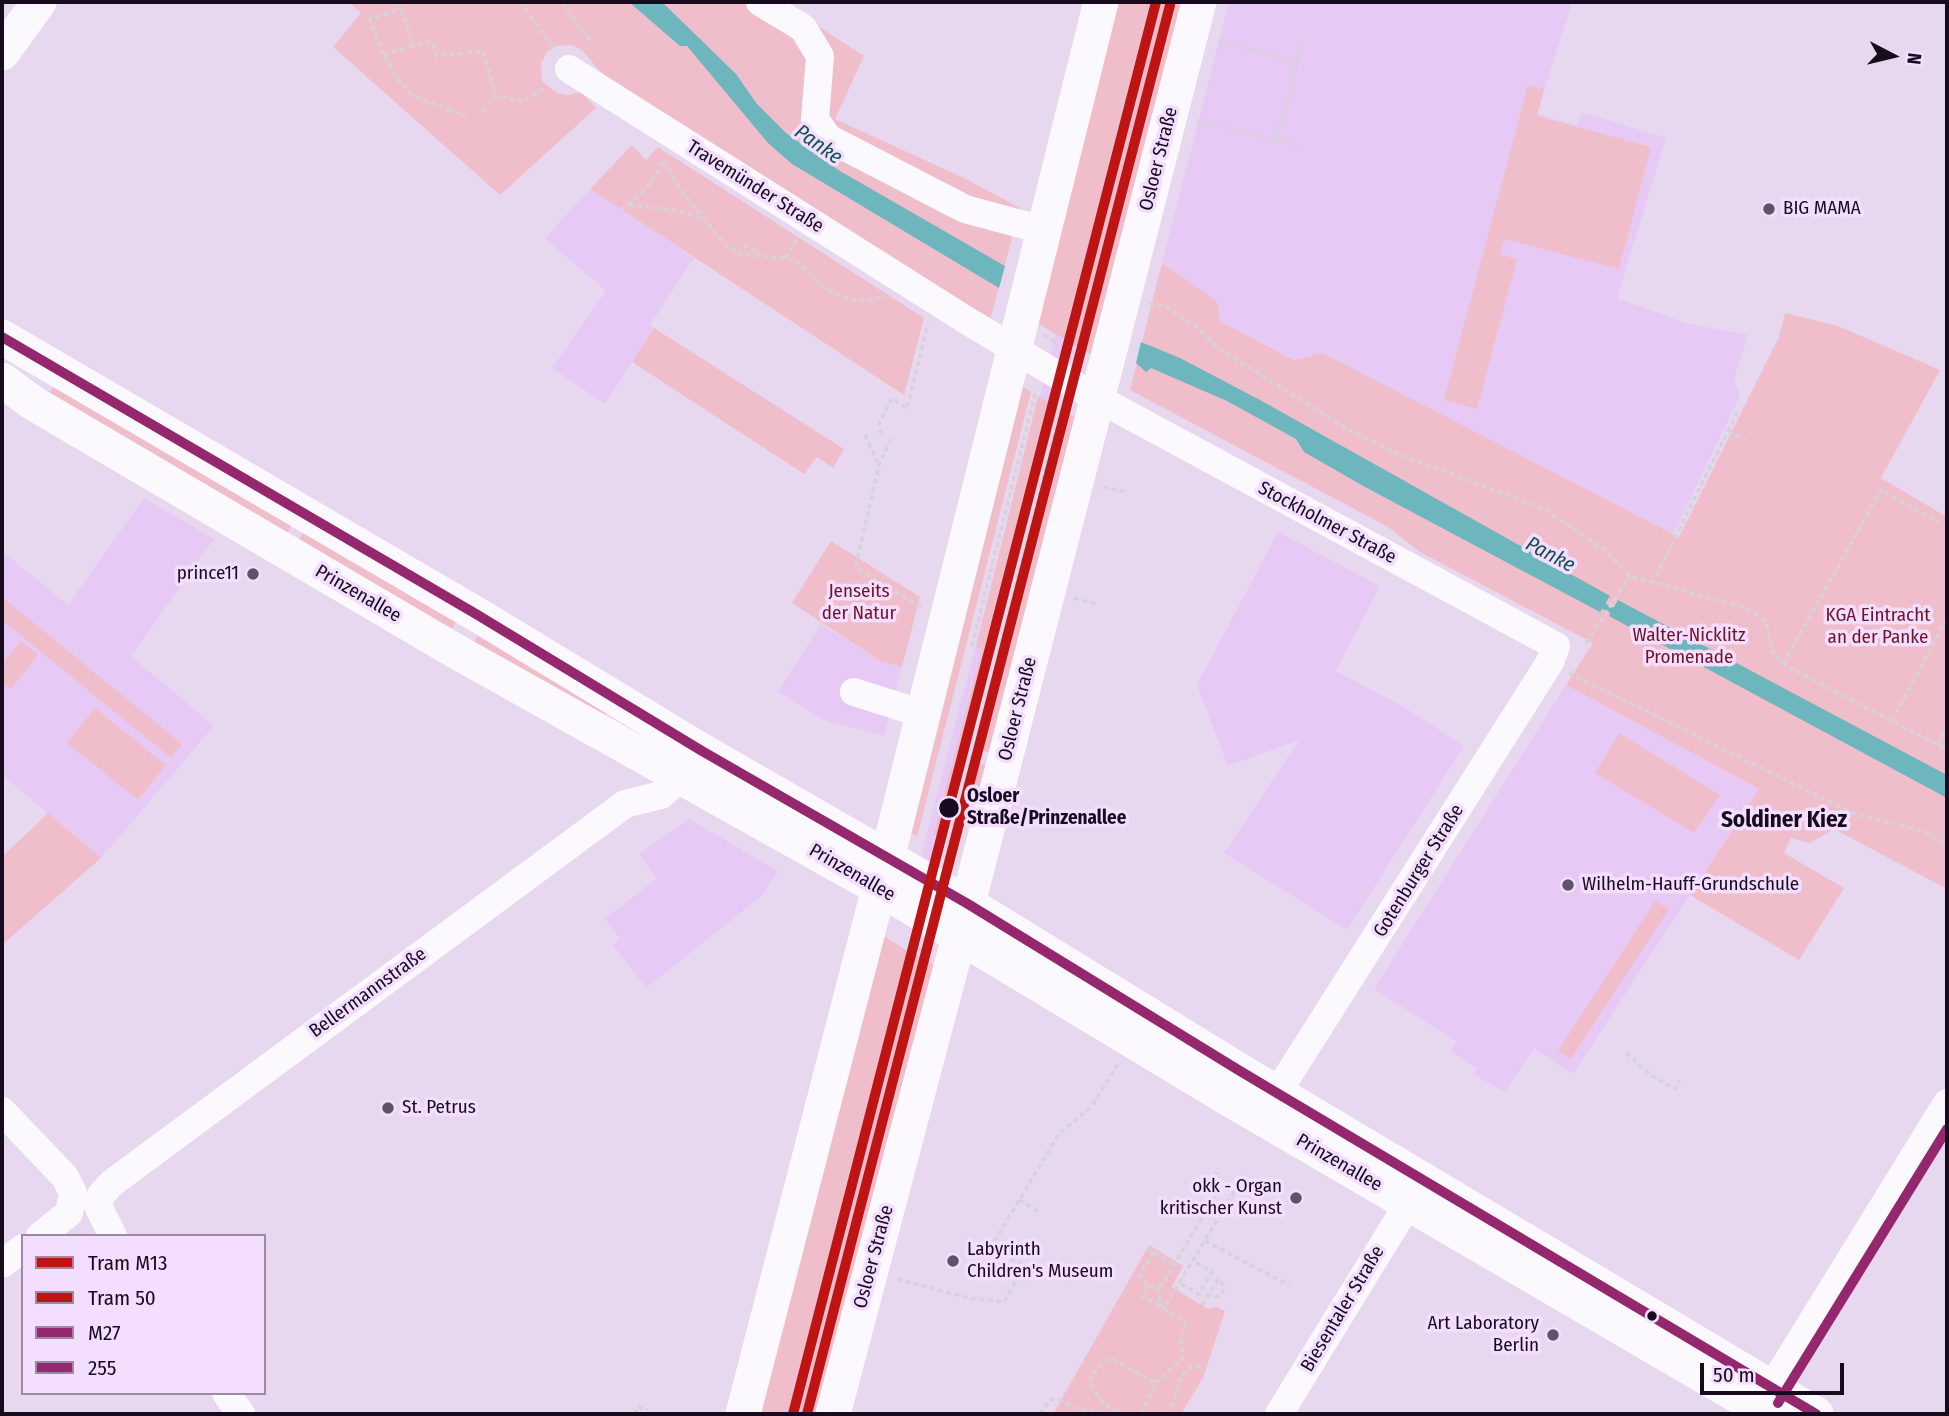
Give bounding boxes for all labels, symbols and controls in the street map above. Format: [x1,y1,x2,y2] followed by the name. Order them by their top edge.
[1858,21,1928,91] north arrow
[1902,52,1926,66] text: N
[1135,105,1183,213] street label: Osloer Straße
[789,120,847,170] water label: Panke
[682,136,828,238] street label: Travemünder Straße
[1783,198,1861,220] place label: BIG MAMA
[1761,201,1777,217] marker: BIG MAMA
[1254,477,1400,569] street label: Stockholmer Straße
[1521,532,1579,578] water label: Panke
[311,560,405,628] street label: Prinzenallee
[177,563,239,585] place label: prince11
[245,566,261,582] marker: prince11
[822,581,896,625] park label: Jenseits der Natur
[1826,605,1930,649] park label: KGA Eintracht an der Panke
[1633,625,1745,669] park label: Walter-Nicklitz Promenade
[994,655,1042,763] street label: Osloer Straße
[967,786,1126,830] place label: Osloer Straße/Prinzenallee
[937,796,961,820] marker: Osloer Straße/Prinzenallee
[1369,800,1469,942] street label: Gotenburger Straße
[1721,807,1847,835] district label: Soldiner Kiez
[805,839,899,907] street label: Prinzenallee
[1582,874,1799,896] place label: Wilhelm-Hauff-Grundschule
[1560,877,1576,893] marker: Wilhelm-Hauff-Grundschule
[305,943,431,1043] street label: Bellermannstraße
[402,1097,476,1119] place label: St. Petrus
[380,1100,396,1116] marker: St. Petrus
[1292,1129,1386,1197] street label: Prinzenallee
[1160,1176,1282,1220] place label: okk - Organ kritischer Kunst
[1288,1190,1304,1206] marker: okk - Organ kritischer Kunst
[849,1203,899,1311] street label: Osloer Straße
[21,1234,266,1395] legend
[967,1239,1113,1283] place label: Labyrinth Children's Museum
[1296,1242,1390,1376] street label: Biesentaler Straße
[88,1250,167,1276] text: Tram M13
[945,1253,961,1269] marker: Labyrinth Children's Museum
[88,1285,156,1311] text: Tram 50
[1645,1309,1659,1323] unlabelled marker
[1428,1313,1539,1357] place label: Art Laboratory Berlin
[88,1320,121,1346] text: M27
[1545,1327,1561,1343] marker: Art Laboratory Berlin
[1704,1350,1848,1394] scale bar
[88,1355,116,1381] text: 255
[1713,1362,1755,1388] text: 50 m

